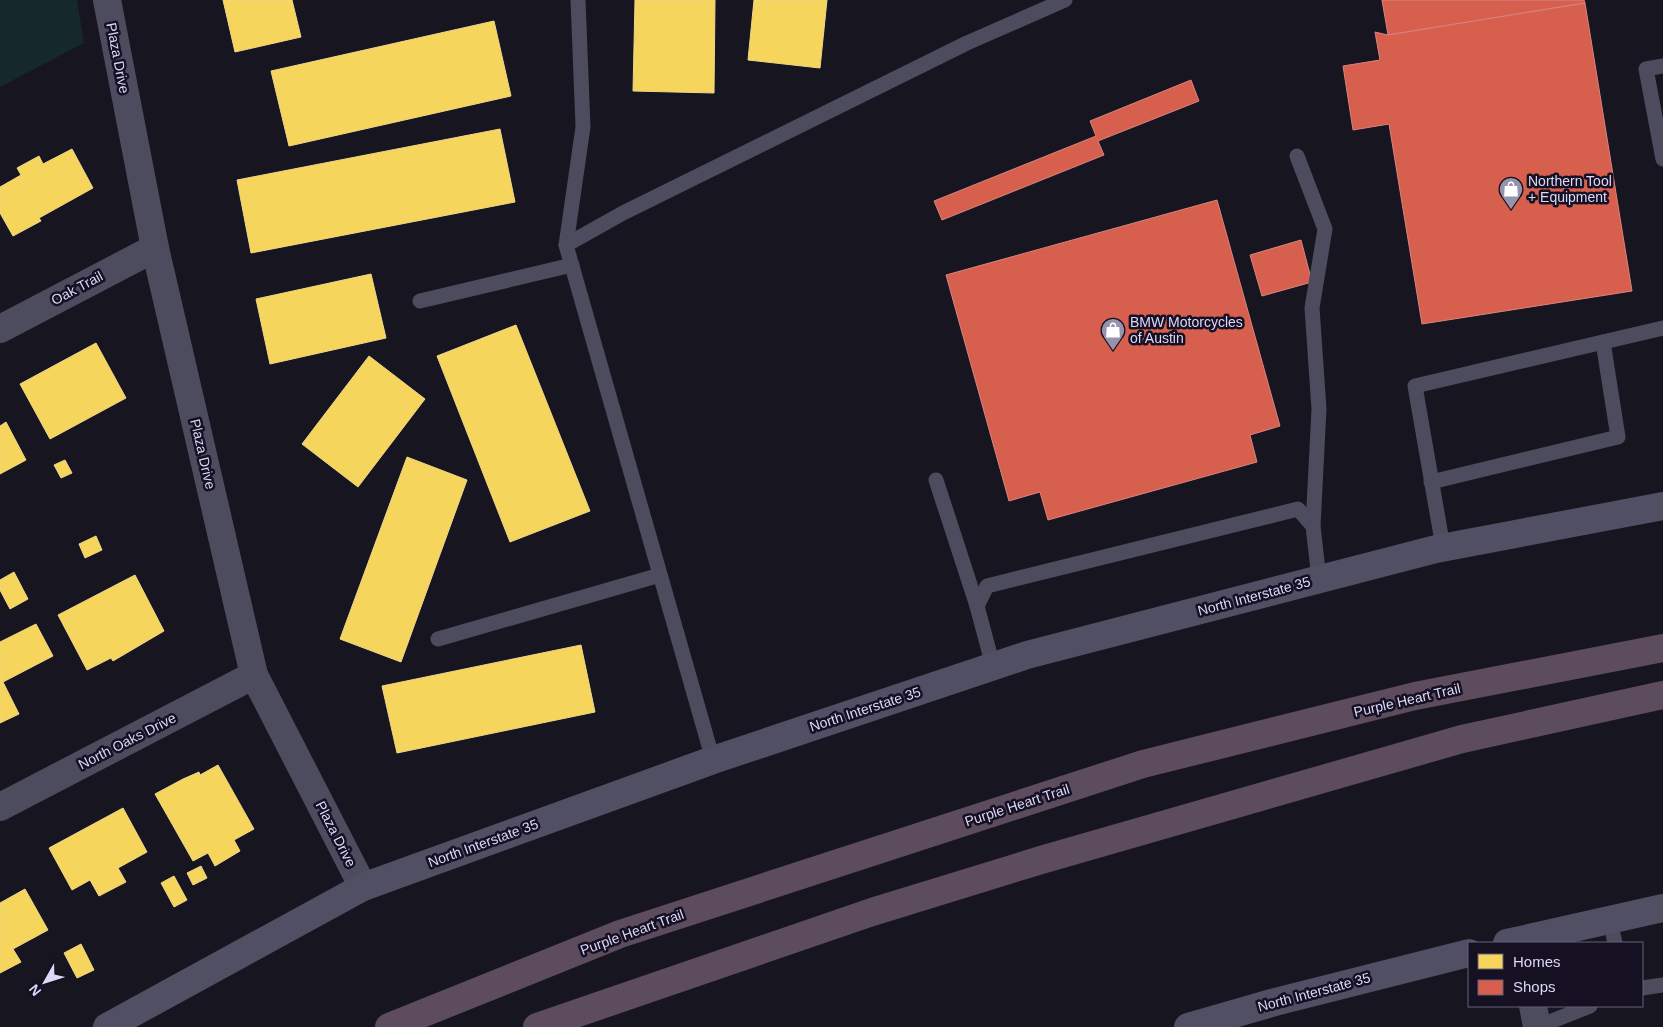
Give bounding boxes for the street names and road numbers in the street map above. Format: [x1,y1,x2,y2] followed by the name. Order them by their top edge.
[103,21,133,95] street label: Plaza Drive
[49,268,105,308] street label: Oak Trail
[187,417,219,491] street label: Plaza Drive
[1196,573,1312,619] street label: North Interstate 35
[1352,680,1462,720] street label: Purple Heart Trail
[807,683,923,735] street label: North Interstate 35
[76,709,179,772] street label: North Oaks Drive
[963,781,1071,829] street label: Purple Heart Trail
[313,798,359,870] street label: Plaza Drive
[426,816,540,870] street label: North Interstate 35
[578,906,686,958] street label: Purple Heart Trail
[1256,969,1372,1015] street label: North Interstate 35

